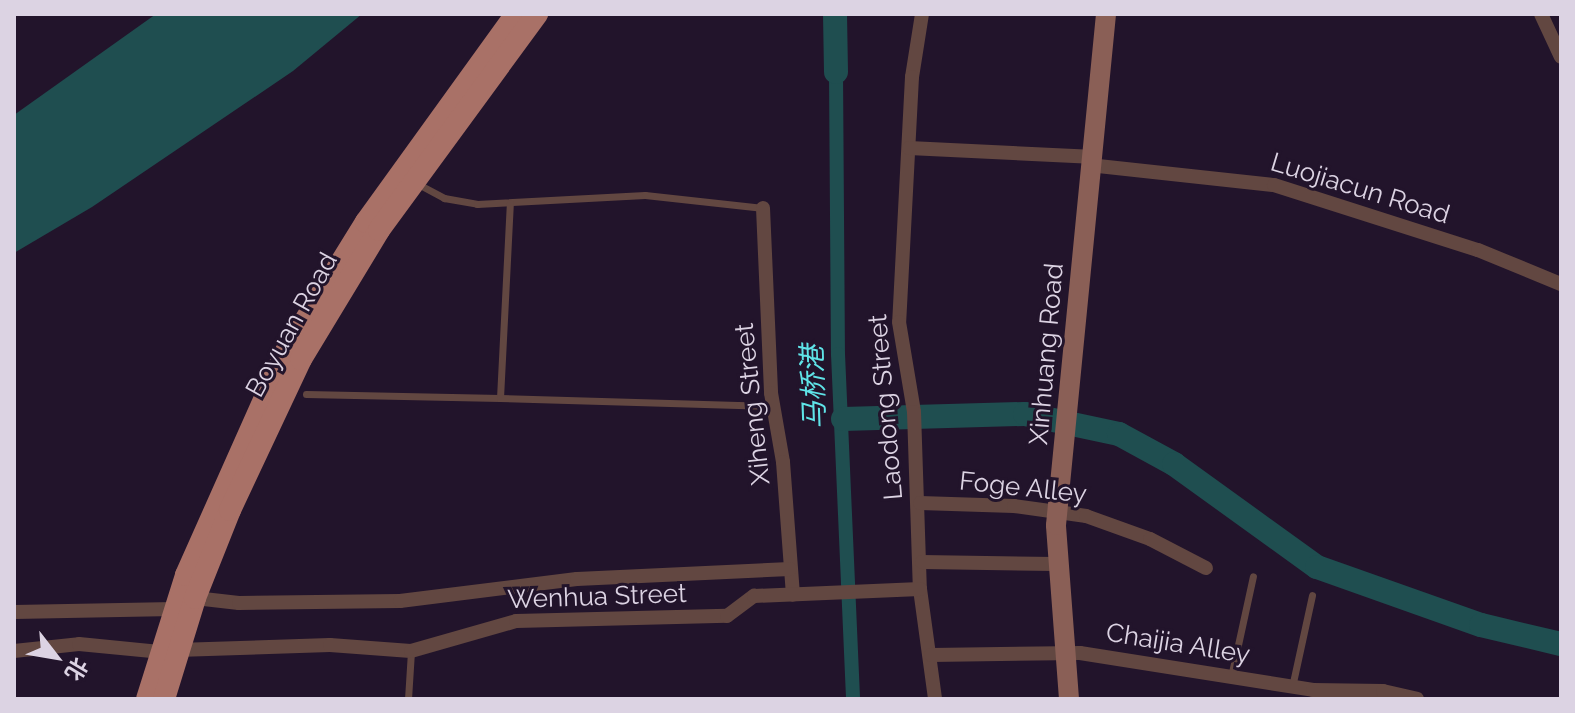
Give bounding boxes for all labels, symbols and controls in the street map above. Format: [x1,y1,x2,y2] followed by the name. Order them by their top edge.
[1267,147,1453,231] street label: Luojiacun Road
[240,247,344,403] street label: Boyuan Road
[1024,262,1070,446] street label: Xinhuang Road
[862,313,910,501] street label: Laodong Street
[729,322,777,486] street label: Xiheng Street
[796,344,832,430] water label: 马桥港
[957,466,1089,510] street label: Foge Alley
[507,578,687,616] street label: Wenhua Street
[16,617,96,697] north arrow
[1104,617,1252,671] street label: Chaijia Alley
[60,653,93,685] text: 北

